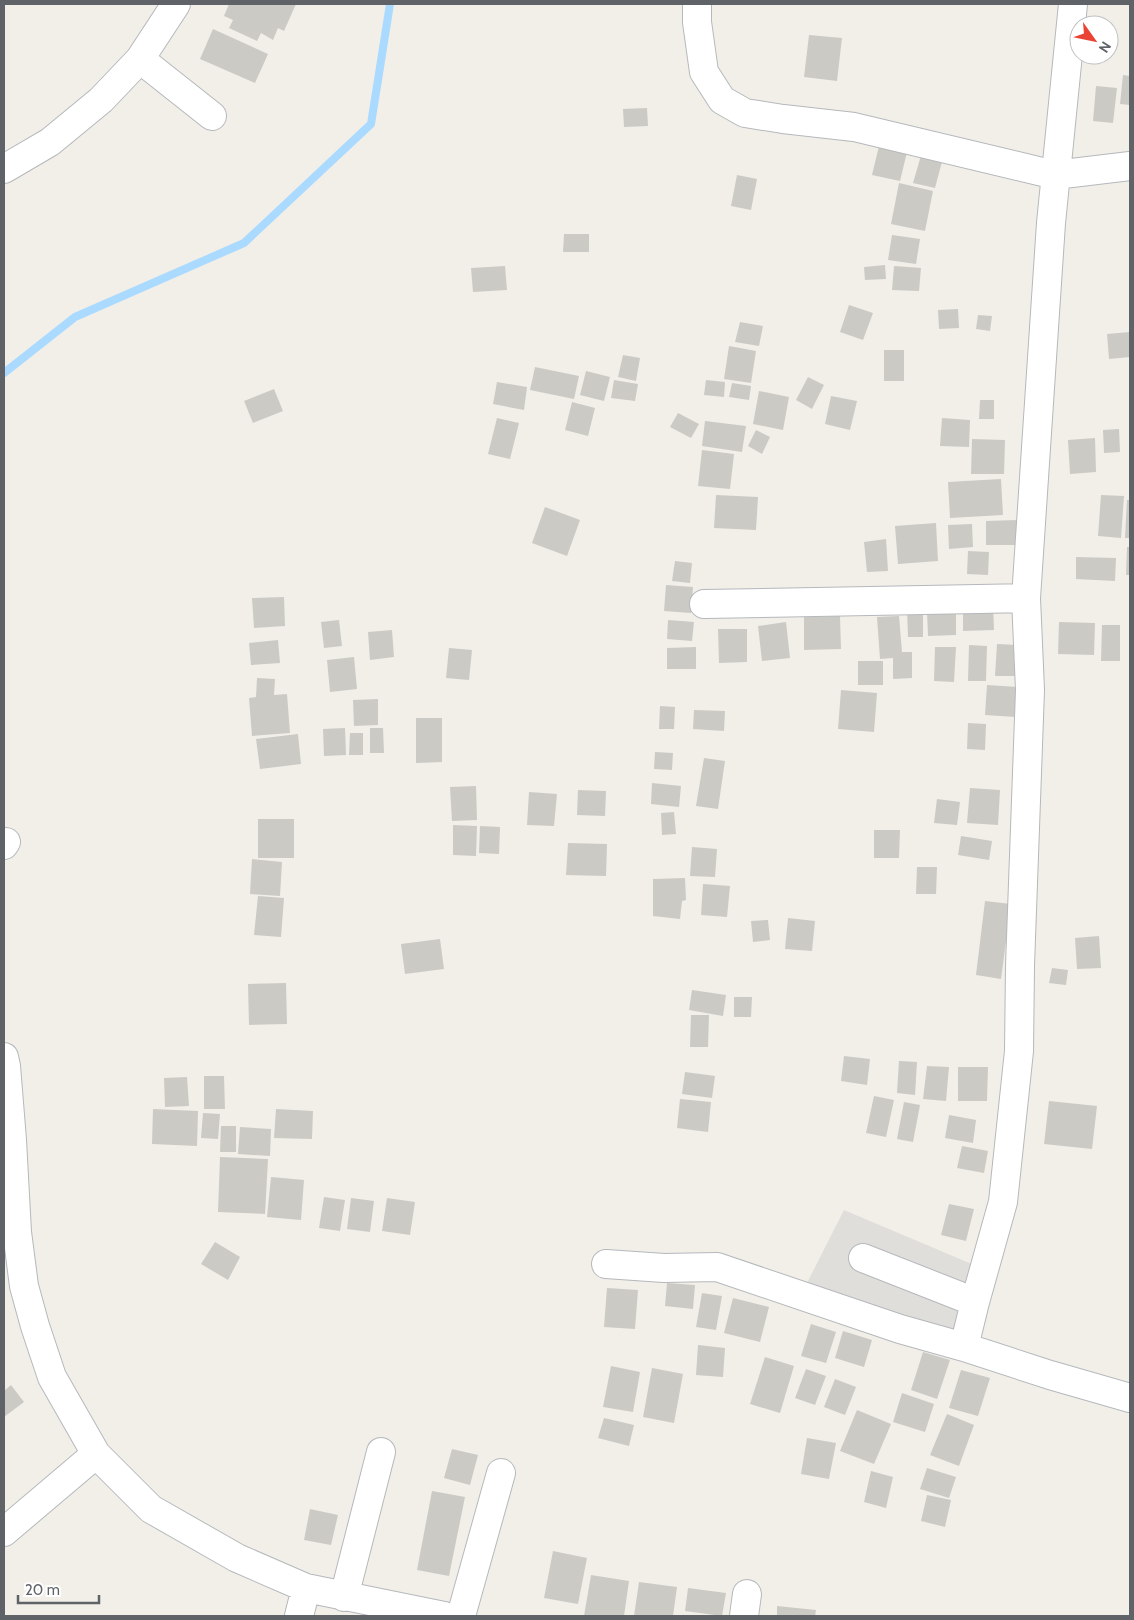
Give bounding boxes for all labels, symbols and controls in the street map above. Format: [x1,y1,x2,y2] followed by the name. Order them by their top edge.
[1069,15,1119,65] north arrow
[1095,38,1115,56] text: N
[18,1572,99,1604] scale bar
[25,1581,60,1599] text: 20 m

